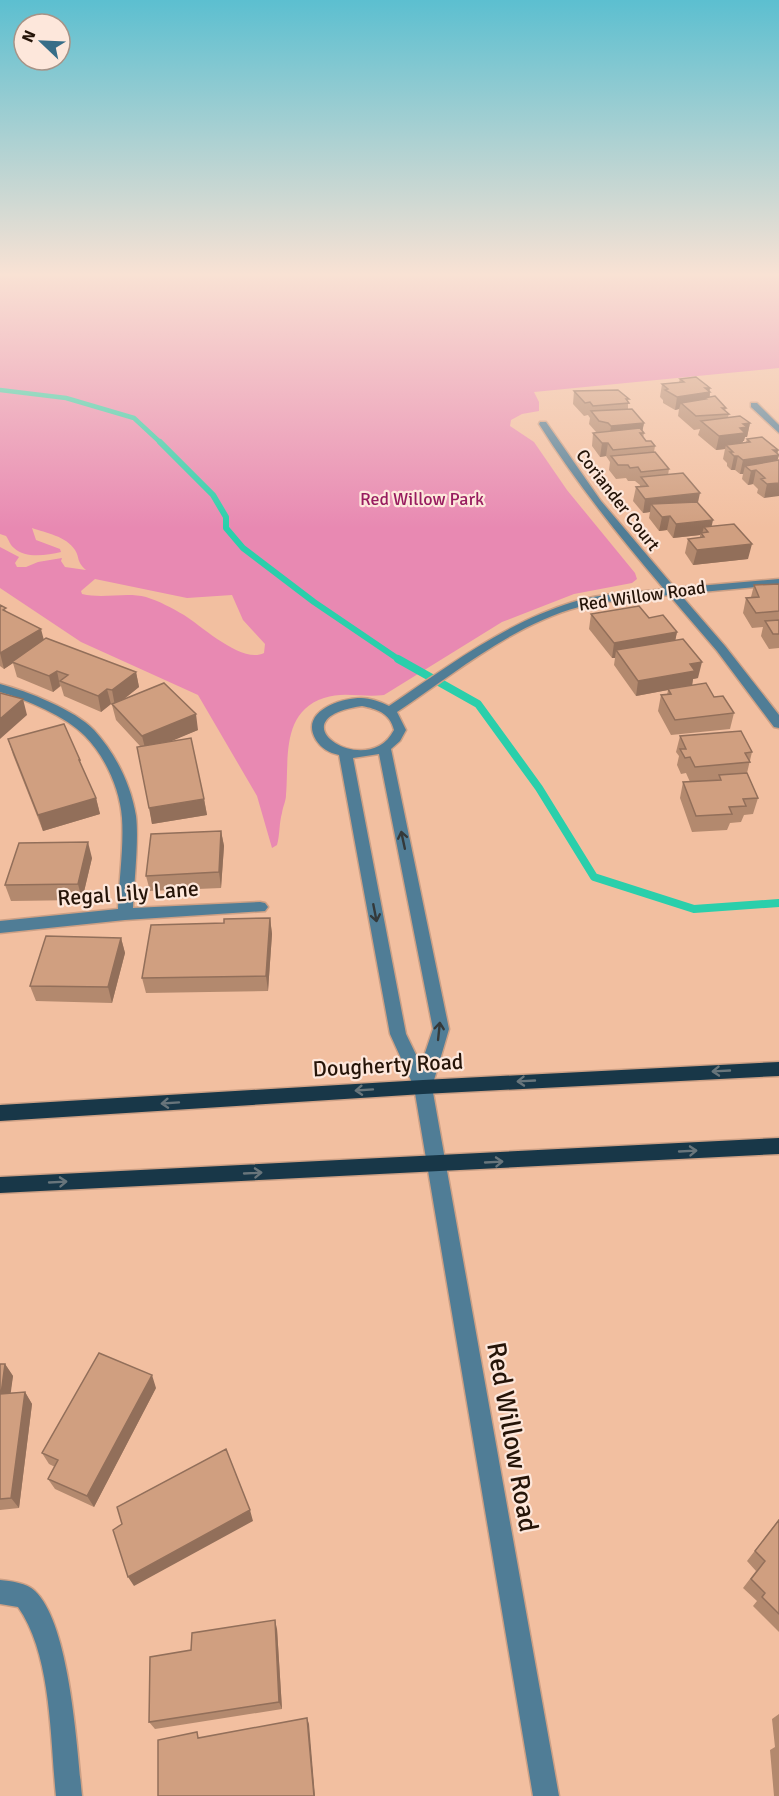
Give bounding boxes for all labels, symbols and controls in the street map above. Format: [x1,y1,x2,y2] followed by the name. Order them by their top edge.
[12,12,72,72] north arrow
[18,27,40,46] text: N
[571,445,665,555] street label: Coriander Court
[360,488,484,510] park label: Red Willow Park
[577,576,707,616] street label: Red Willow Road
[396,831,408,850] one-way arrow
[56,875,200,911] street label: Regal Lily Lane
[370,903,381,923] one-way arrow
[434,1022,445,1041] one-way arrow
[312,1048,464,1082] street label: Dougherty Road
[711,1066,731,1077] one-way arrow
[516,1076,536,1087] one-way arrow
[355,1085,375,1096] one-way arrow
[160,1097,180,1108] one-way arrow
[678,1146,698,1157] one-way arrow
[483,1156,503,1167] one-way arrow
[243,1168,263,1179] one-way arrow
[48,1177,68,1188] one-way arrow
[479,1339,545,1535] street label: Red Willow Road

